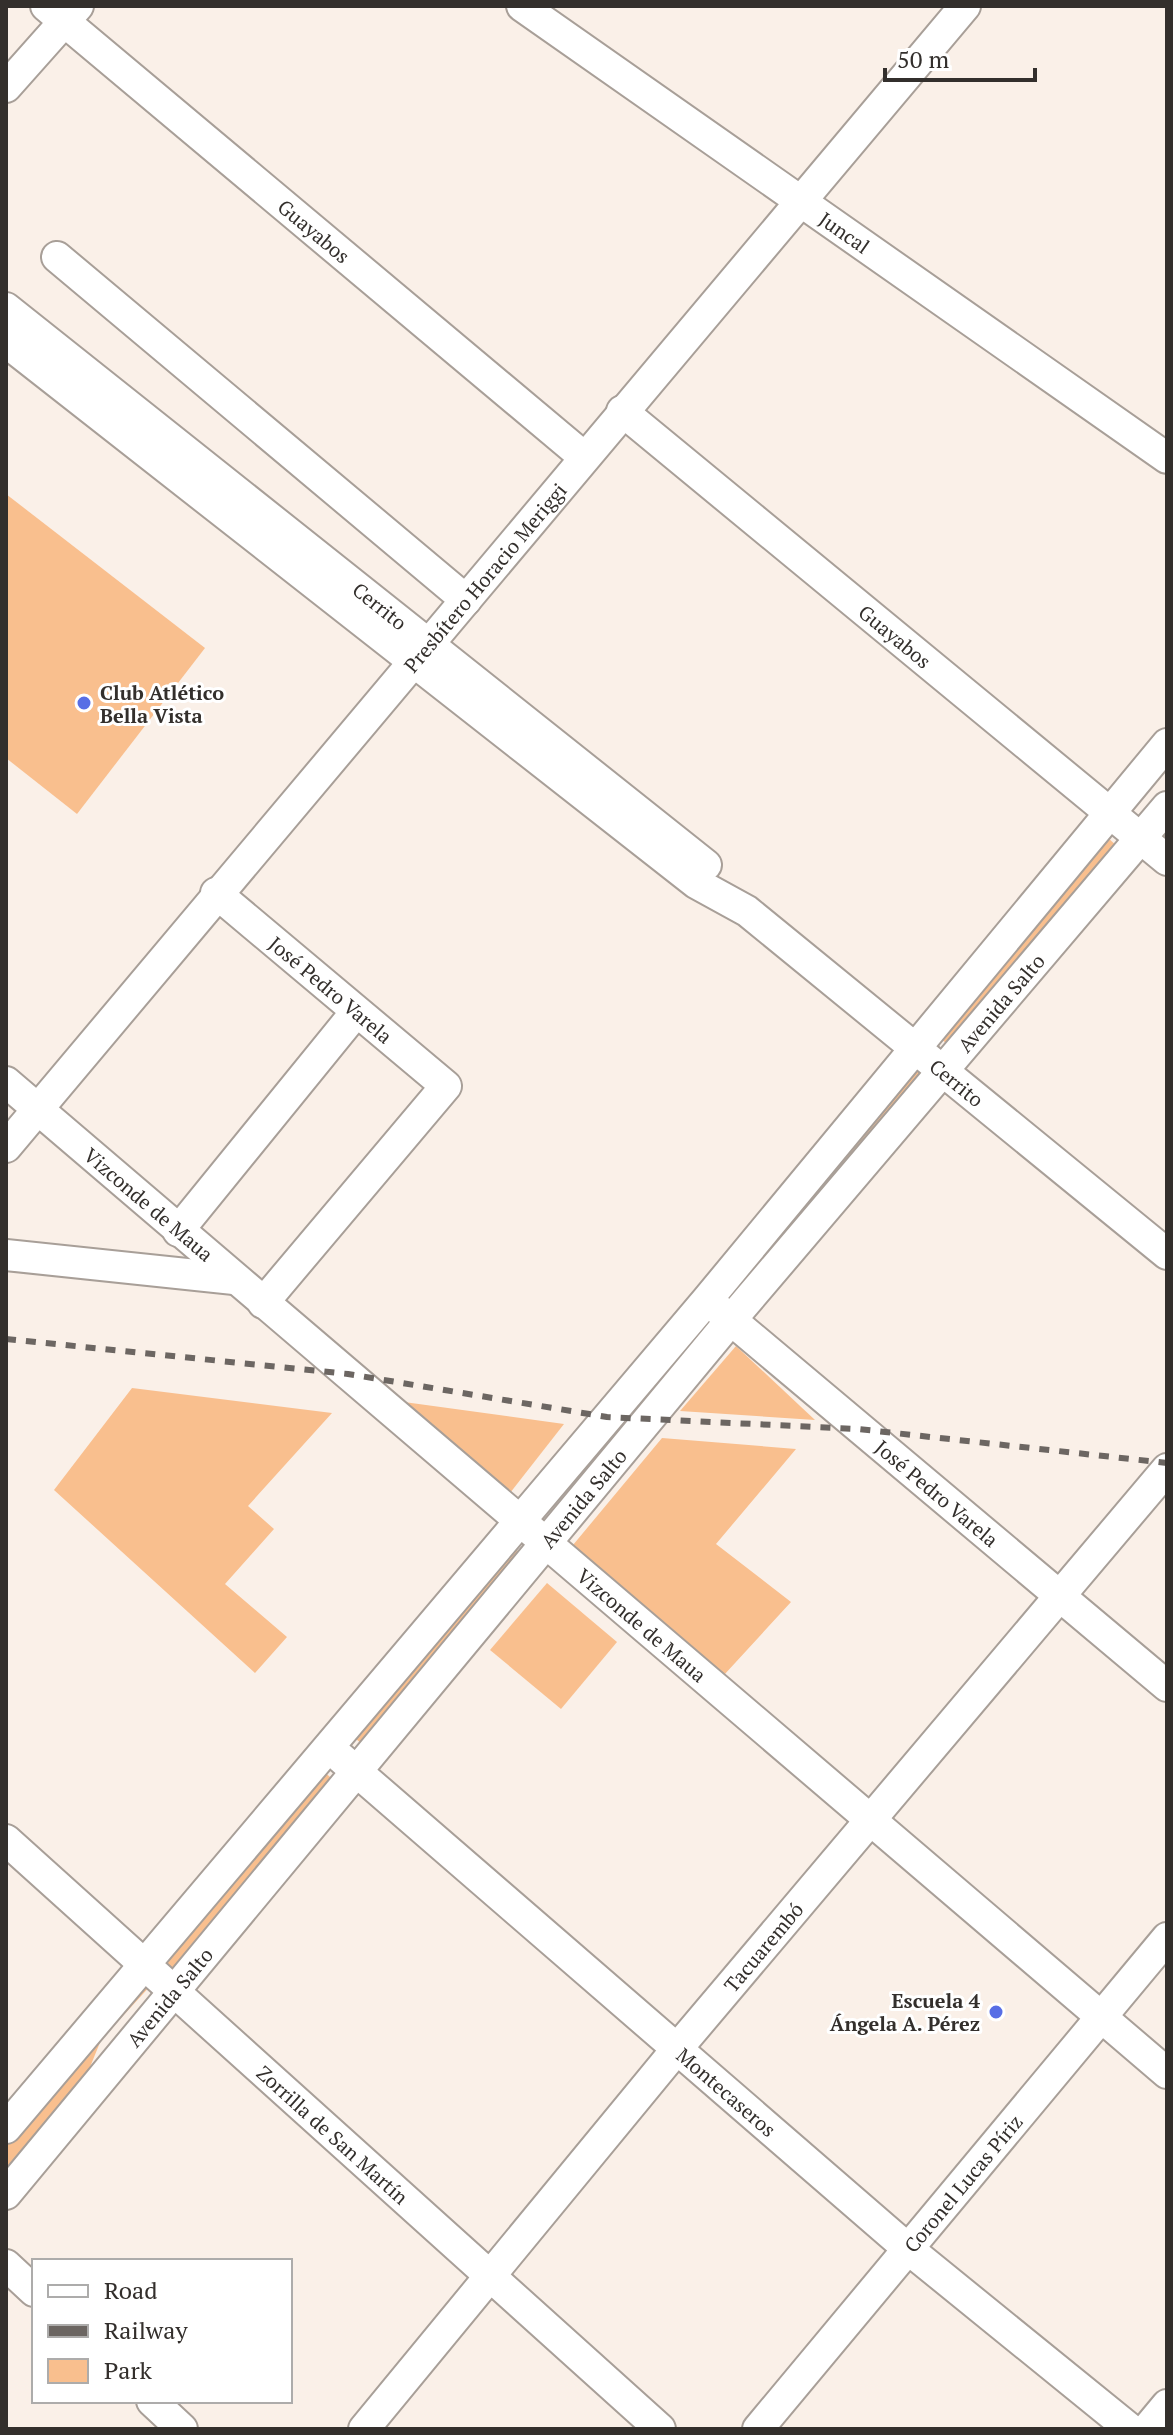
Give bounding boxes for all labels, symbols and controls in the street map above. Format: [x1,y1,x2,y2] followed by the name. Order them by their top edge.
[885,32,1035,82] scale bar
[897,43,949,75] text: 50 m
[273,193,356,269] street label: Guayabos
[814,205,875,259] street label: Juncal
[397,477,572,678] street label: Presbítero Horacio Meriggi
[347,576,413,636] street label: Cerrito
[853,598,937,674] street label: Guayabos
[100,679,224,729] place label: Club Atlético Bella Vista
[75,694,93,712] marker: Club Atlético Bella Vista
[264,930,398,1049] street label: José Pedro Varela
[951,948,1050,1058] street label: Avenida Salto
[924,1052,990,1113] street label: Cerrito
[79,1141,219,1267] street label: Vizconde de Maua
[870,1433,1004,1552] street label: José Pedro Varela
[534,1443,632,1554] street label: Avenida Salto
[571,1562,712,1688] street label: Vizconde de Maua
[717,1896,809,1997] street label: Tacuarembó
[120,1942,219,2052] street label: Avenida Salto
[830,1987,981,2037] place label: Escuela 4 Ángela A. Pérez
[987,2003,1005,2021] marker: Escuela 4 Ángela A. Pérez
[671,2041,782,2142] street label: Montecaseros
[251,2059,415,2210] street label: Zorrilla de San Martín
[897,2108,1028,2258] street label: Coronel Lucas Píriz
[32,2259,292,2403] legend
[104,2274,158,2306] text: Road
[104,2314,188,2346] text: Railway
[104,2354,153,2386] text: Park

